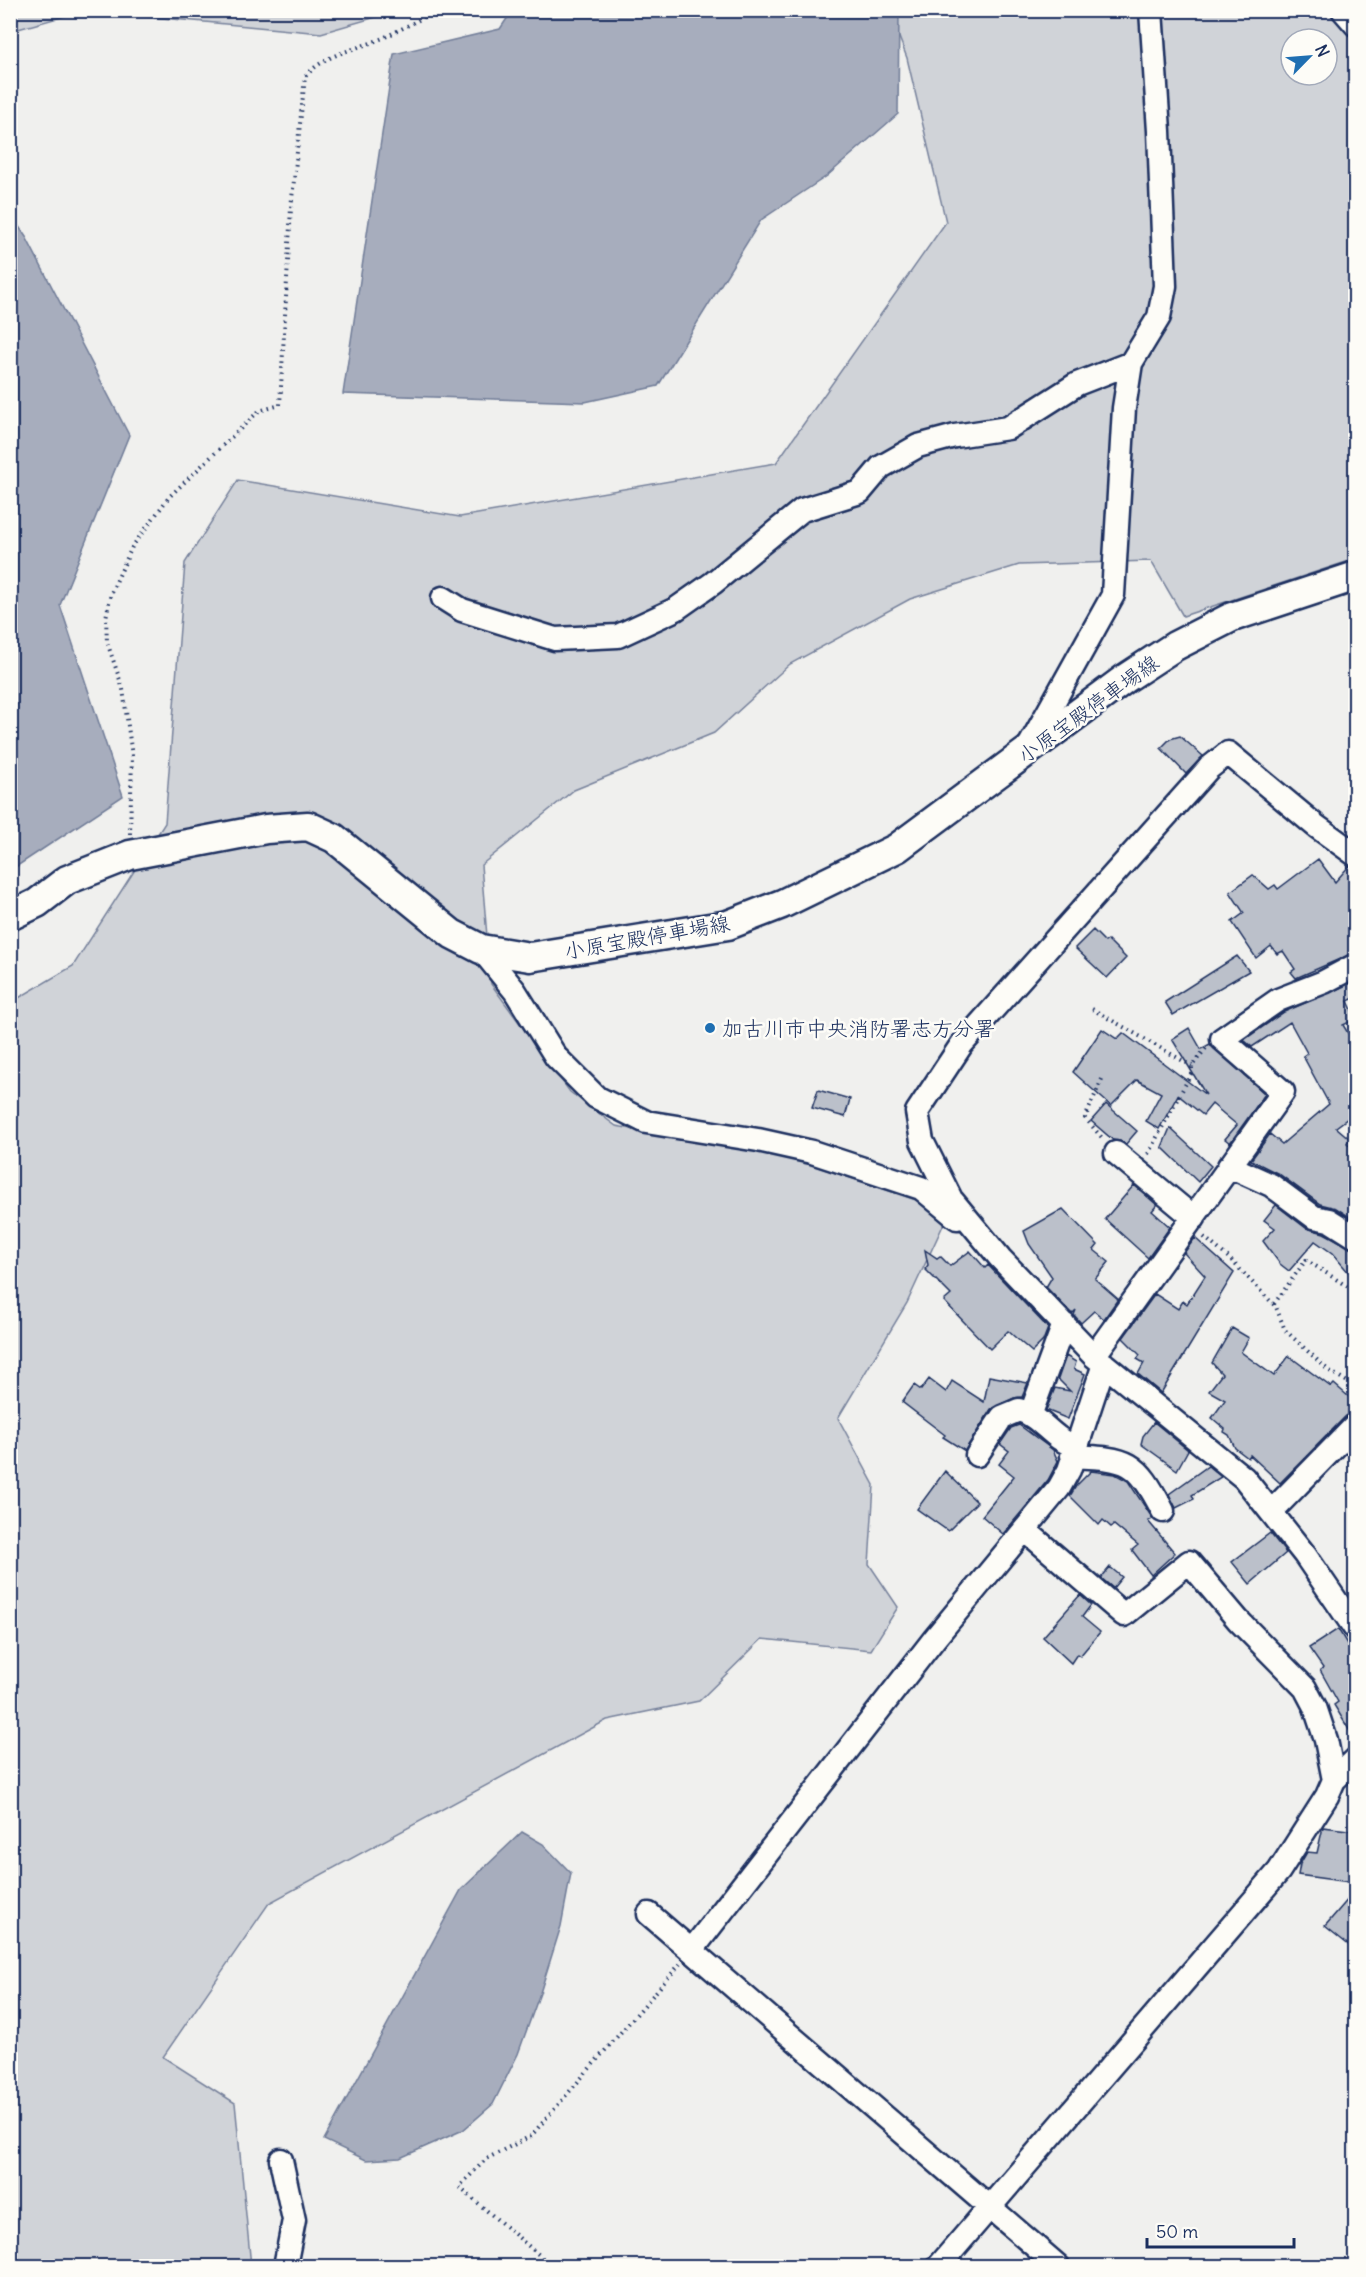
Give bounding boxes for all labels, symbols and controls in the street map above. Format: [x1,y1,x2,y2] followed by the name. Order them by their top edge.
[1279,27,1339,87] north arrow
[1311,41,1334,60] text: N
[1012,649,1164,769] street label: 小原宝殿停車場線
[562,909,732,965] street label: 小原宝殿停車場線
[722,1015,995,1042] place label: 加古川市中央消防署志方分署
[703,1021,717,1035] marker: 加古川市中央消防署志方分署
[1147,2211,1294,2249] scale bar
[1156,2220,1198,2243] text: 50 m

